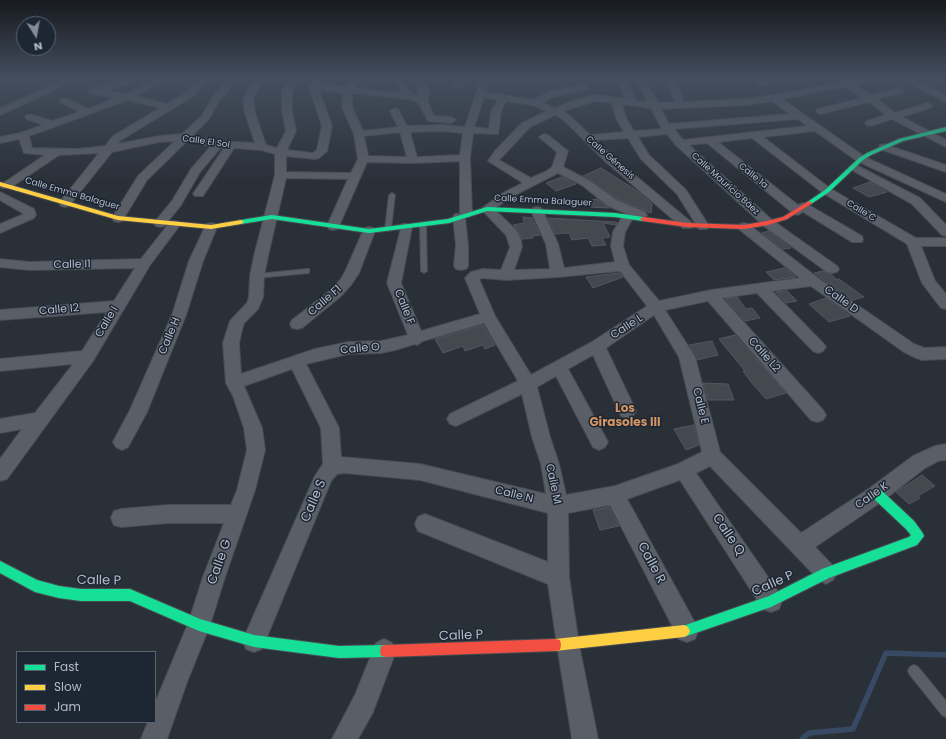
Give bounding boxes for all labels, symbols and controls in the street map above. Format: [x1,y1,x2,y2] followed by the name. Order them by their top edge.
[16,16,56,56] north arrow
[33,38,44,55] text: N
[182,133,230,151] street label: Calle El Sol
[583,134,637,182] street label: Calle Génesis
[689,151,761,217] street label: Calle Mauricio Báez
[736,161,770,191] street label: Calle 1a
[24,175,120,213] street label: Calle Emma Balaguer
[494,193,592,209] street label: Calle Emma Balaguer
[844,198,878,224] street label: Calle C
[53,258,91,272] street label: Calle I1
[306,283,344,319] street label: Calle F1
[821,283,861,317] street label: Calle D
[391,288,417,326] street label: Calle F
[38,302,80,318] street label: Calle I2
[93,304,121,340] street label: Calle I
[608,312,646,342] street label: Calle L
[156,316,184,356] street label: Calle H
[745,335,783,375] street label: Calle L2
[340,341,380,357] street label: Calle O
[689,387,711,425] street label: Calle E
[589,402,661,430] district label: Los Girasoles III
[542,463,564,505] street label: Calle M
[298,478,330,524] street label: Calle S
[853,480,891,512] street label: Calle K
[494,484,534,506] street label: Calle N
[708,511,748,559] street label: Calle Q
[205,537,235,587] street label: Calle G
[634,540,668,586] street label: Calle R
[750,568,796,600] street label: Calle P
[77,573,121,589] street label: Calle P
[439,627,483,645] street label: Calle P
[16,651,156,723] legend
[54,658,79,675] text: Fast
[54,678,82,695] text: Slow
[54,698,81,715] text: Jam

